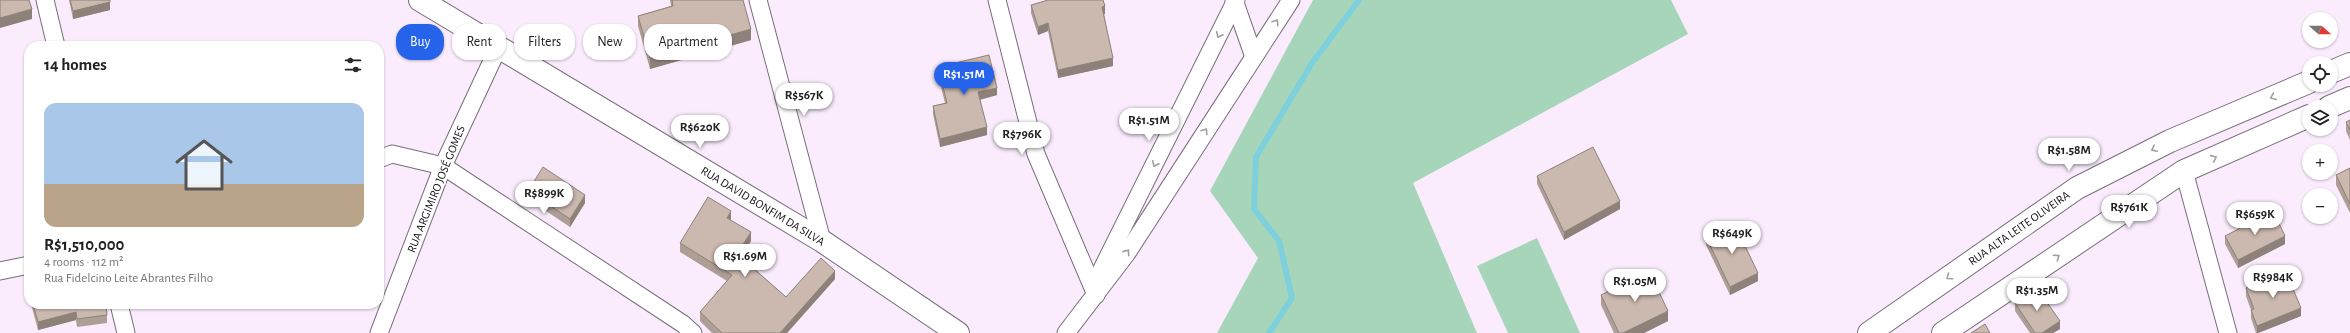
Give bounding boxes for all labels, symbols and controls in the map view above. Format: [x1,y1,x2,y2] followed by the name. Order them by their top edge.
[2302,12,2338,48] north arrow
[2302,12,2338,224] map controls
[1271,19,1279,26] one-way arrow
[396,24,444,60] chip: Buy
[452,24,506,60] chip: Rent
[514,24,575,60] chip: Filters
[583,24,636,60] chip: New
[644,24,732,60] chip: Apartment
[1216,31,1224,38] one-way arrow
[342,54,364,76] icon: filters
[44,56,107,73] text: 14 homes
[2302,56,2338,92] button: locate
[927,62,1001,96] pin: R$1.51M
[943,68,985,81] text: R$1.51M
[771,83,837,117] pin: R$567K
[785,89,823,102] text: R$567K
[2270,92,2278,100] one-way arrow
[2302,100,2338,136] button: layers
[1112,108,1186,142] pin: R$1.51M
[1128,114,1170,127] text: R$1.51M
[667,115,733,149] pin: R$620K
[680,121,720,134] text: R$620K
[989,122,1055,156] pin: R$796K
[404,123,467,254] street label: RUA ARGIMIRO JOSÉ GOMES
[1002,128,1042,141] text: R$796K
[168,129,240,201] icon: home
[1201,129,1208,136] one-way arrow
[2032,138,2106,172] pin: R$1.58M
[2047,144,2091,157] text: R$1.58M
[2151,144,2158,152] one-way arrow
[2302,144,2338,180] button: +
[2210,155,2217,163] one-way arrow
[1152,160,1160,167] one-way arrow
[699,164,827,248] street label: RUA DAVID BONFIM DA SILVA
[511,181,577,215] pin: R$899K
[524,187,564,200] text: R$899K
[1966,188,2072,267] street label: RUA ALTA LEITE OLIVEIRA
[2302,188,2338,224] button: −
[2096,195,2162,229] pin: R$761K
[2110,201,2148,214] text: R$761K
[2222,202,2288,236] pin: R$659K
[2235,208,2275,221] text: R$659K
[1699,221,1765,255] pin: R$649K
[1712,227,1752,240] text: R$649K
[44,236,124,253] text: R$1,510,000
[708,244,782,278] pin: R$1.69M
[1122,249,1130,256] one-way arrow
[723,250,767,263] text: R$1.69M
[2053,254,2060,262] one-way arrow
[44,256,124,269] text: 4 rooms · 112 m²
[2240,265,2306,299] pin: R$984K
[1598,269,1672,303] pin: R$1.05M
[2253,271,2293,284] text: R$984K
[44,272,213,285] text: Rua Fidelcino Leite Abrantes Filho
[1947,272,1954,279] one-way arrow
[1613,275,1657,288] text: R$1.05M
[2000,278,2074,312] pin: R$1.35M
[2016,284,2058,297] text: R$1.35M

